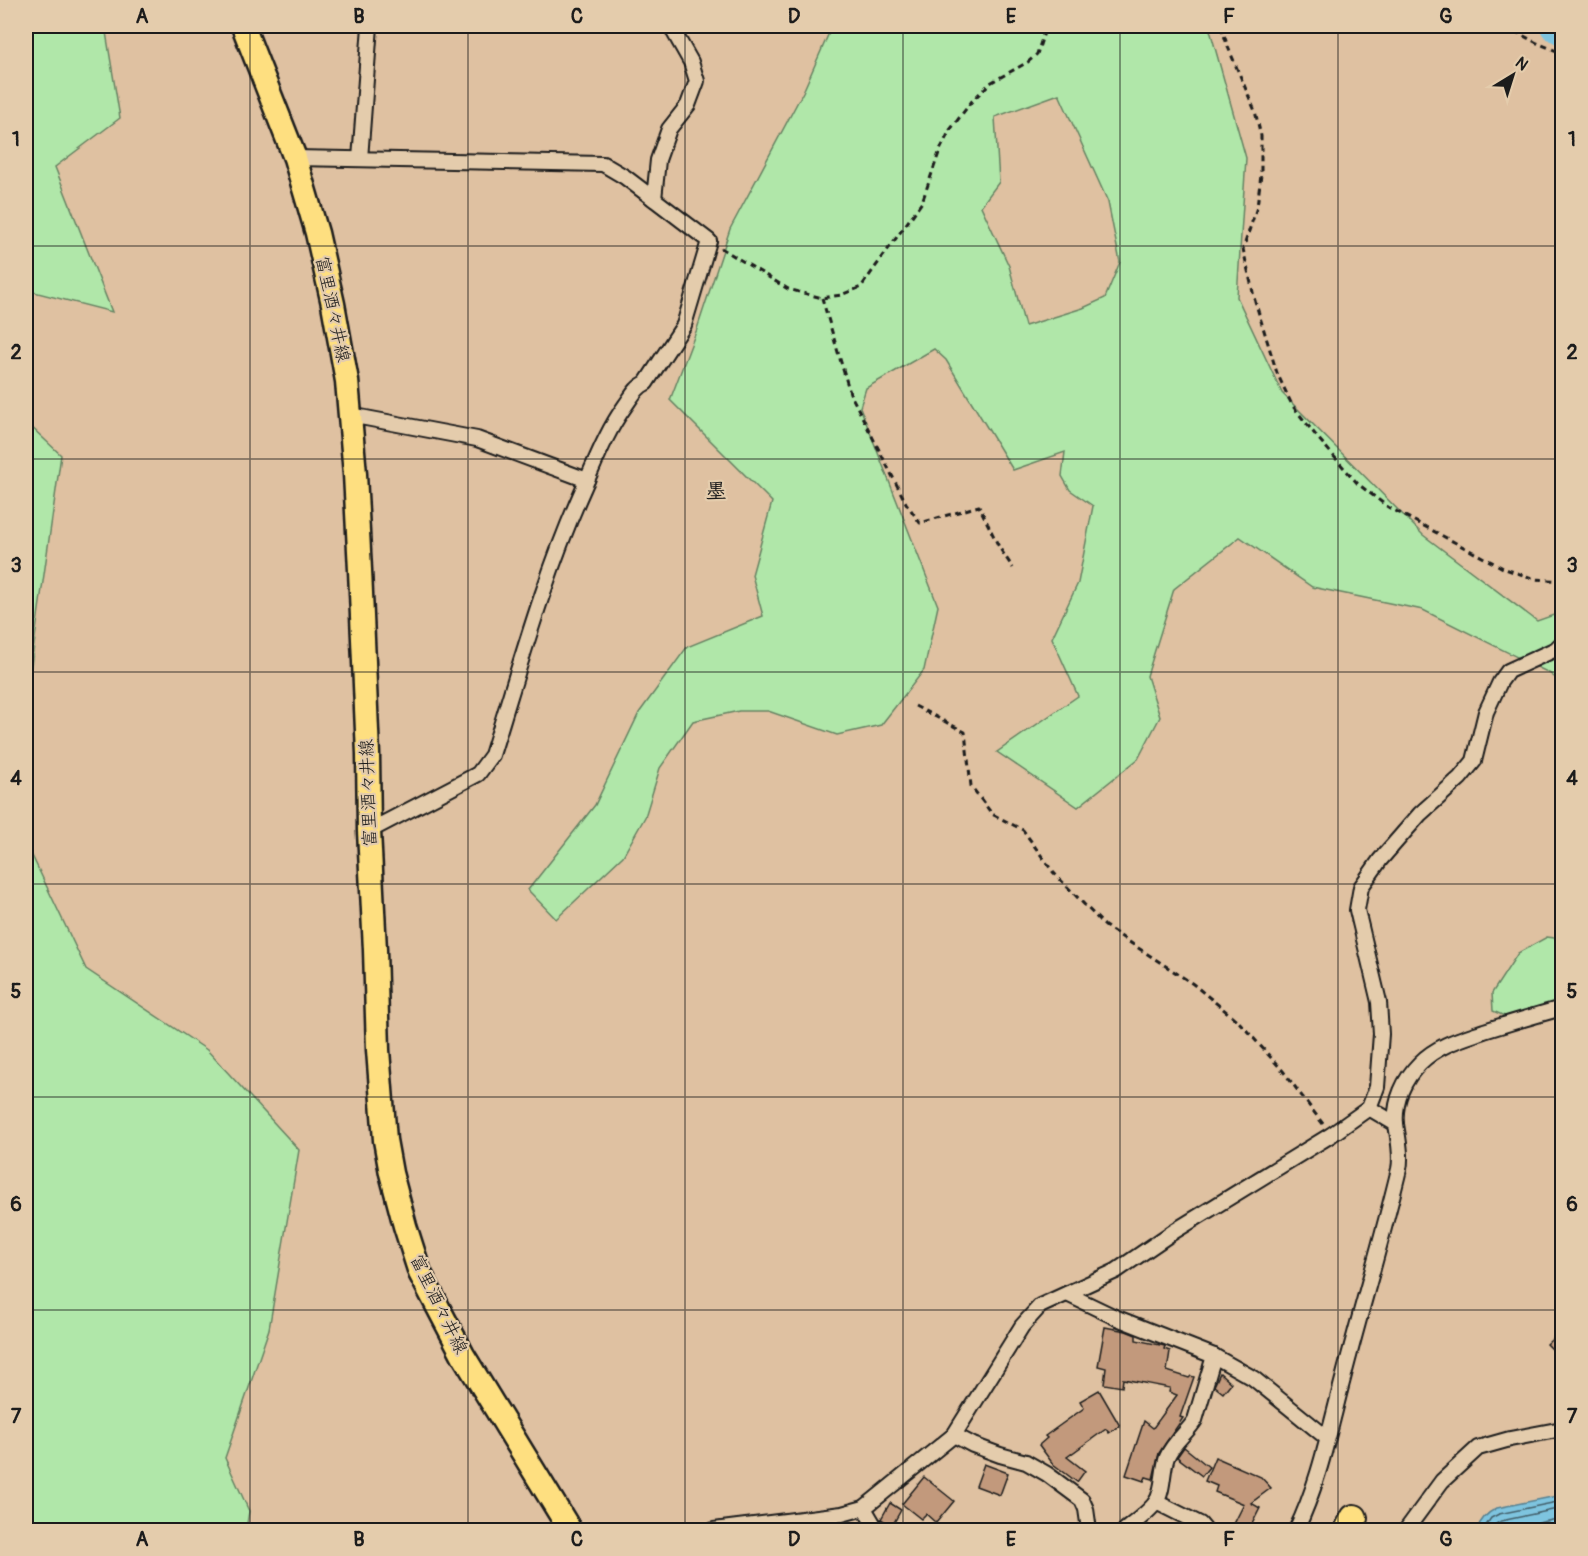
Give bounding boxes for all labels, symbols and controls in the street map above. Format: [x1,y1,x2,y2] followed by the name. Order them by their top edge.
[136,4,149,29] text: A
[353,4,365,29] text: B
[571,4,583,29] text: C
[788,4,801,29] text: D
[1006,4,1017,29] text: E
[1223,4,1235,29] text: F
[1439,4,1453,29] text: G
[1483,45,1543,105] north arrow
[1511,53,1532,75] text: N
[12,127,20,152] text: 1
[1568,127,1576,152] text: 1
[310,254,355,364] street label: 富里酒々井線
[10,340,22,365] text: 2
[1566,340,1578,365] text: 2
[706,478,727,505] district label: 墨
[10,553,22,578] text: 3
[1566,553,1578,578] text: 3
[355,739,382,847] street label: 富里酒々井線
[10,766,22,791] text: 4
[1566,766,1578,791] text: 4
[11,979,22,1004] text: 5
[1567,979,1578,1004] text: 5
[10,1192,22,1217] text: 6
[1566,1192,1578,1217] text: 6
[405,1251,473,1358] street label: 富里酒々井線
[11,1404,22,1429] text: 7
[1567,1404,1578,1429] text: 7
[136,1527,149,1552] text: A
[353,1527,365,1552] text: B
[571,1527,583,1552] text: C
[788,1527,801,1552] text: D
[1006,1527,1017,1552] text: E
[1223,1527,1235,1552] text: F
[1439,1527,1453,1552] text: G

